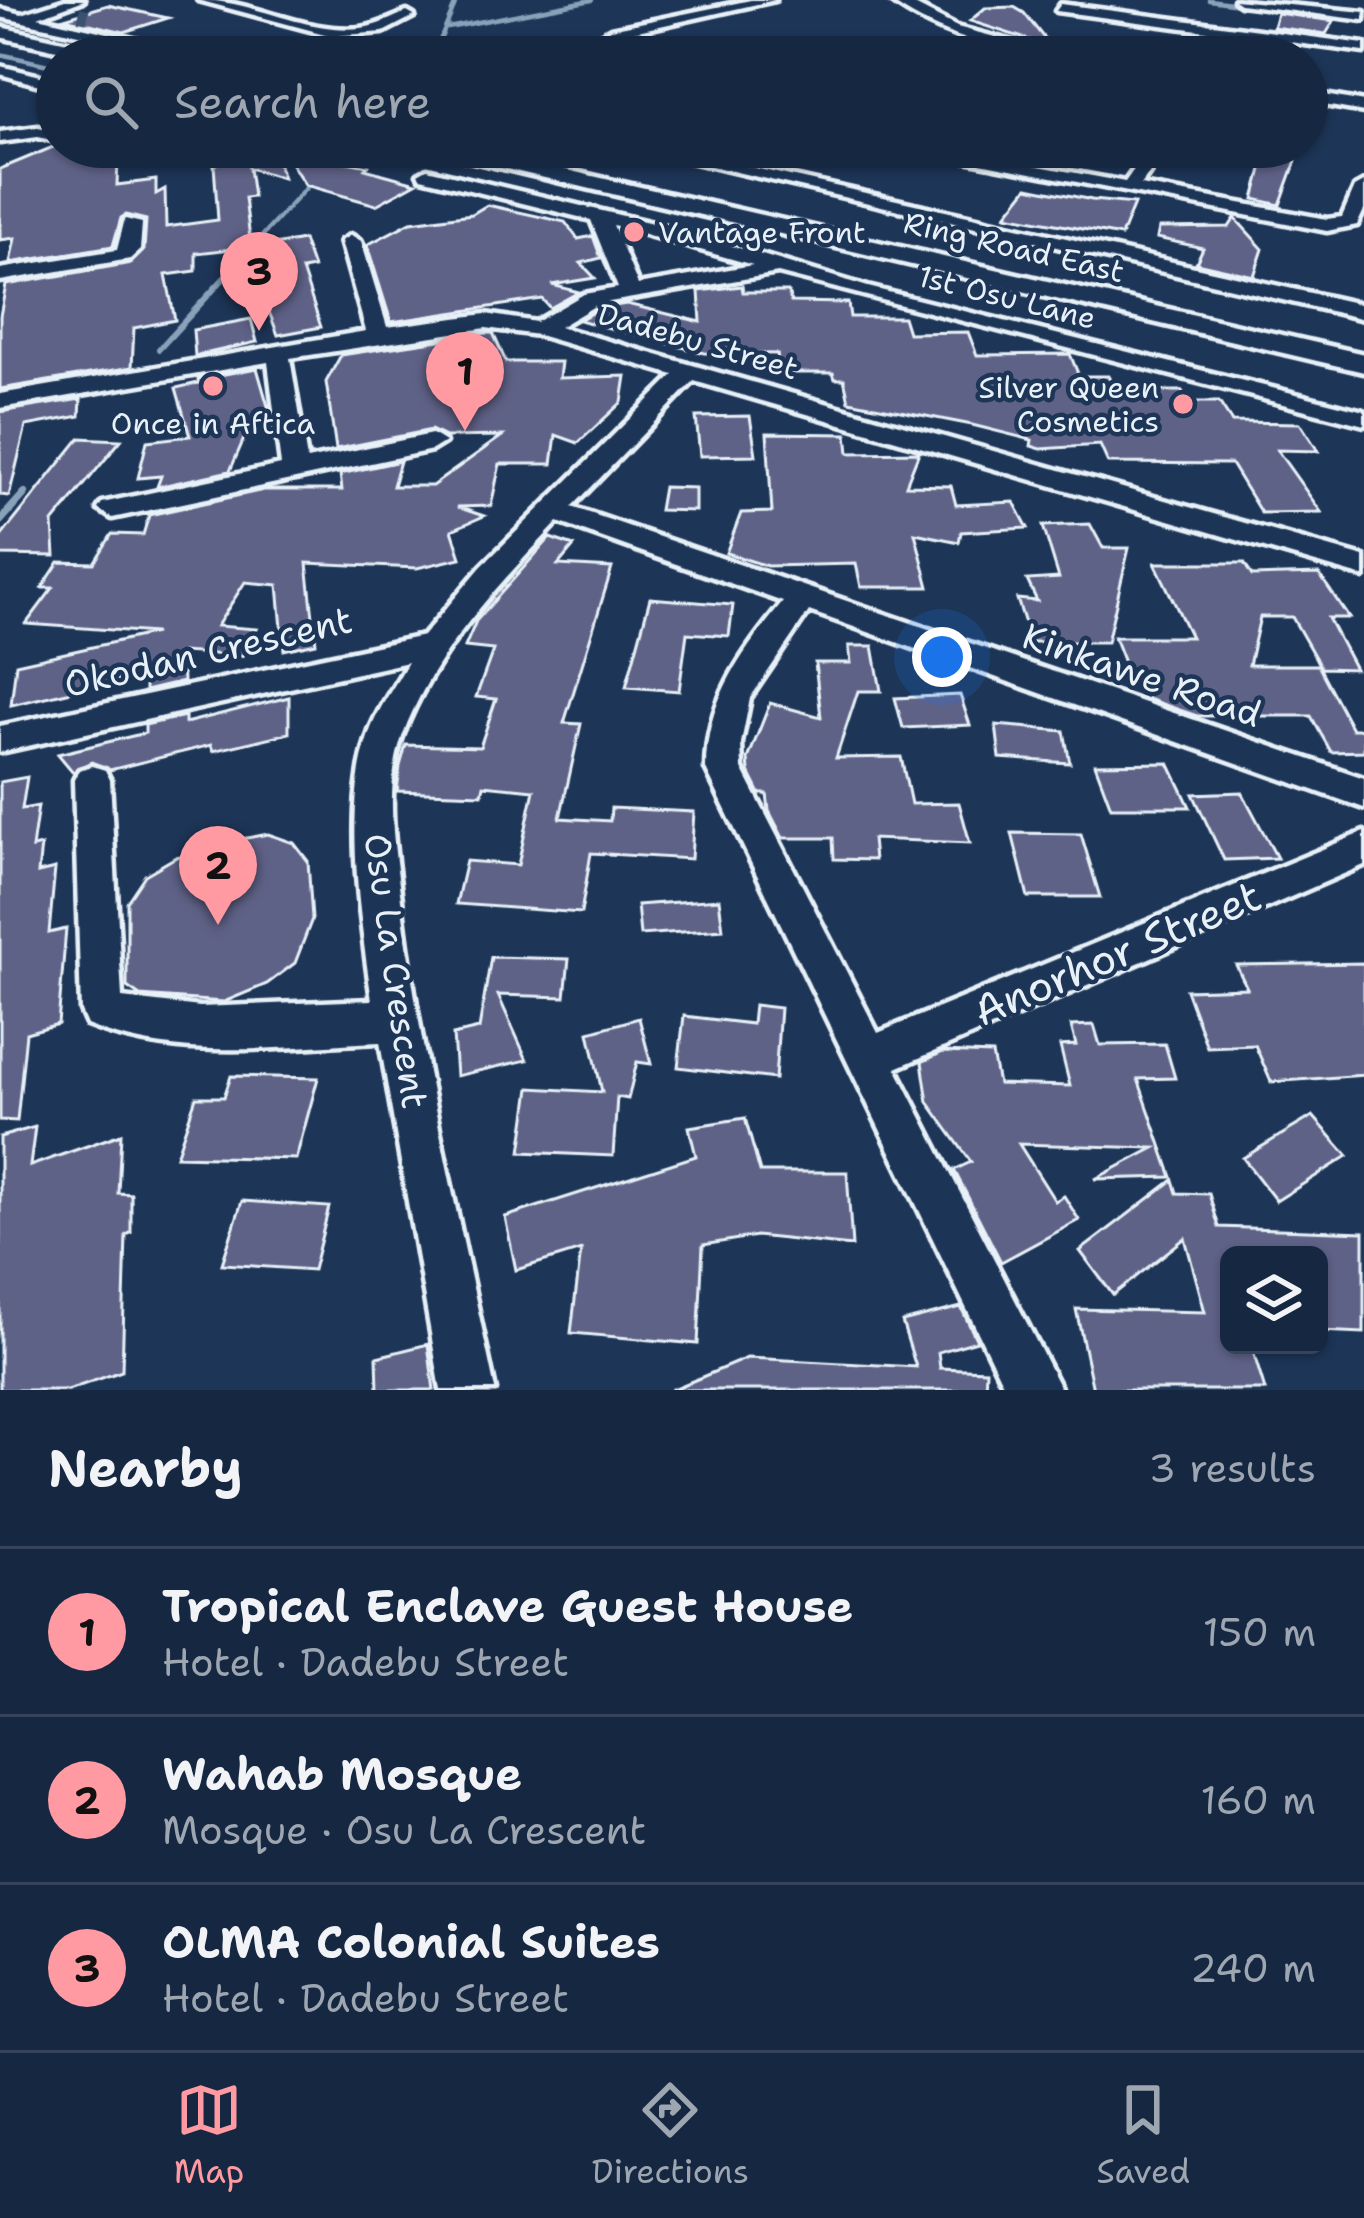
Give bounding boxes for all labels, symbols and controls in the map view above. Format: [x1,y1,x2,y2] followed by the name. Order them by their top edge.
[36,36,1328,168] search box
[78,69,144,135] icon: search
[174,72,431,132] text: Search here
[900,202,1128,292] street label: Ring Road East
[658,212,866,253] place label: Vantage Front
[621,219,647,245] marker: Vantage Front
[220,232,298,331] pin: 3
[914,255,1100,339] street label: 1st Osu Lane
[593,293,803,389] street label: Dadebu Street
[426,332,504,431] pin: 1
[979,367,1159,442] place label: Silver Queen Cosmetics
[200,373,226,399] marker: Once in Aftica
[1170,391,1196,417] marker: Silver Queen Cosmetics
[111,403,315,444] place label: Once in Aftica
[59,595,357,709] street label: Okodan Crescent
[1016,611,1268,739] street label: Kinkawe Road
[912,627,972,687] your location
[179,826,257,925] pin: 2
[352,830,440,1112] street label: Osu La Crescent
[965,867,1269,1039] street label: Anorhor Street
[1220,1246,1328,1354] map controls
[1220,1246,1328,1354] button: layers
[48,1434,243,1502] text: Nearby
[1149,1442,1316,1494] text: 3 results
[162,1576,853,1636] text: Tropical Enclave Guest House
[78,1606,96,1658] text: 1
[1203,1606,1316,1658] text: 150 m
[162,1636,569,1688] text: Hotel · Dadebu Street
[162,1744,522,1804] text: Wahab Mosque
[73,1774,101,1826] text: 2
[1201,1774,1316,1826] text: 160 m
[162,1804,646,1856] text: Mosque · Osu La Crescent
[162,1912,660,1972] text: OLMA Colonial Suites
[73,1942,101,1994] text: 3
[1190,1942,1316,1994] text: 240 m
[162,1972,569,2024] text: Hotel · Dadebu Street
[174,2077,244,2194] tab: Map
[592,2077,749,2194] tab: Directions
[1097,2077,1190,2194] tab: Saved

